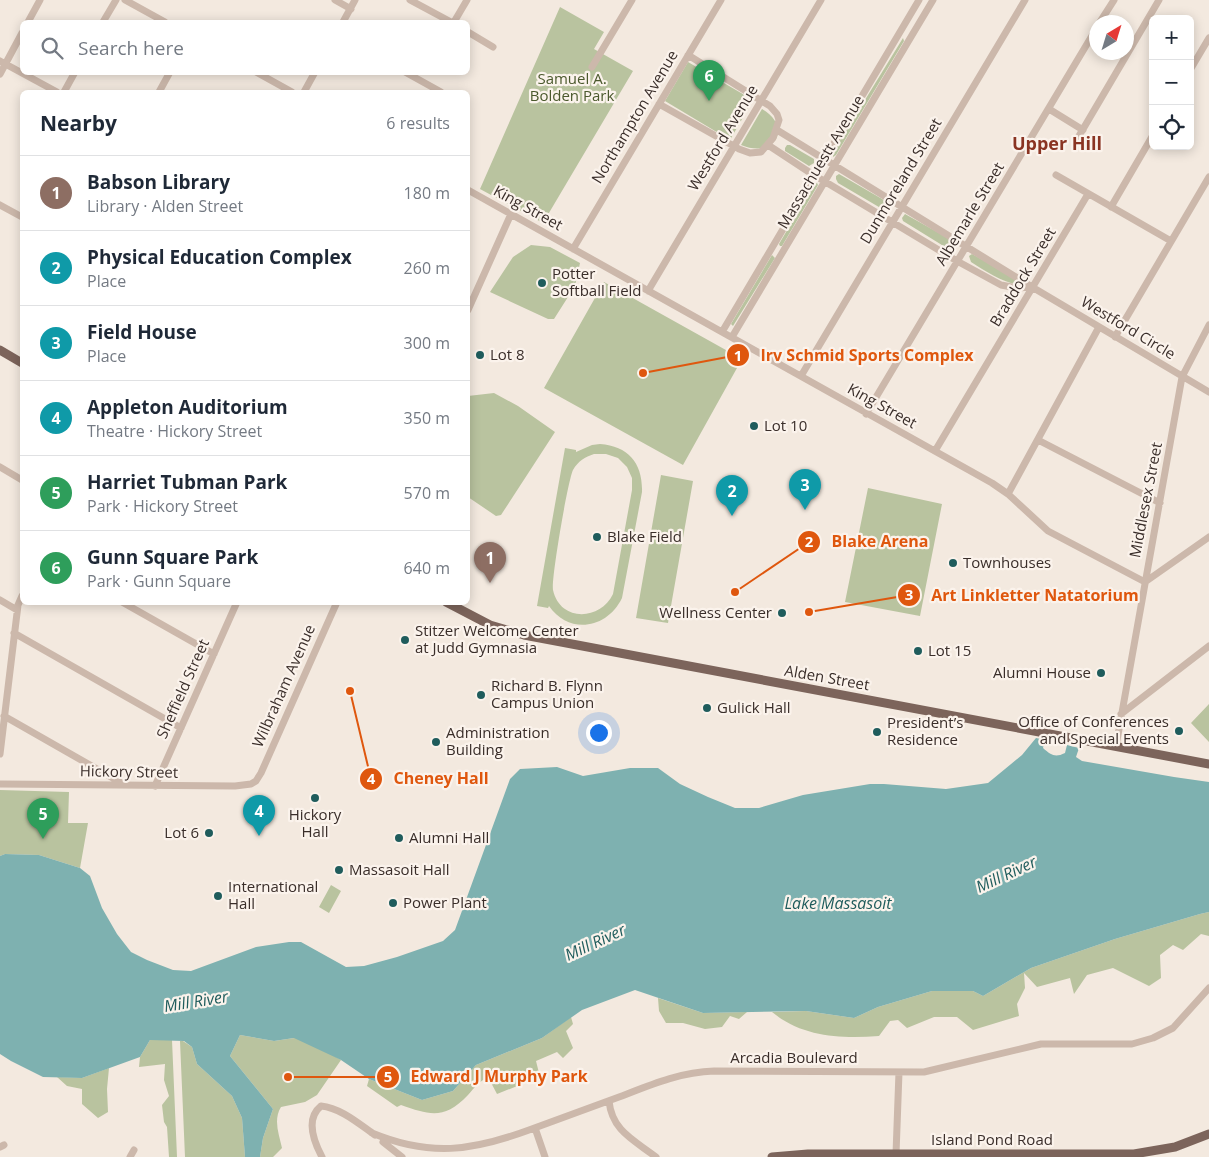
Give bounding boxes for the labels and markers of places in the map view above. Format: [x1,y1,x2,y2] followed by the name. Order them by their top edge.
[693,60,725,101] pin: 6
[552,263,642,300] place label: Potter Softball Field
[536,277,548,289] marker: Potter Softball Field
[725,340,983,371] callout: Irv Schmid Sports Complex
[490,344,525,364] place label: Lot 8
[474,349,486,361] marker: Lot 8
[764,415,807,435] place label: Lot 10
[748,420,760,432] marker: Lot 10
[789,469,821,510] pin: 3
[716,475,748,516] pin: 2
[607,526,682,546] place label: Blake Field
[796,526,938,557] callout: Blake Arena
[591,531,603,543] marker: Blake Field
[474,542,506,583] pin: 1
[963,552,1051,572] place label: Townhouses
[947,557,959,569] marker: Townhouses
[896,579,1149,610] callout: Art Linkletter Natatorium
[659,602,772,622] place label: Wellness Center
[776,607,788,619] marker: Wellness Center
[415,620,579,657] place label: Stitzer Welcome Center at Judd Gymnasia
[399,634,411,646] marker: Stitzer Welcome Center at Judd Gymnasia
[928,640,971,660] place label: Lot 15
[912,645,924,657] marker: Lot 15
[993,662,1091,682] place label: Alumni House
[1095,667,1107,679] marker: Alumni House
[491,675,603,712] place label: Richard B. Flynn Campus Union
[475,689,487,701] marker: Richard B. Flynn Campus Union
[717,697,791,717] place label: Gulick Hall
[701,702,713,714] marker: Gulick Hall
[1018,711,1169,748] place label: Office of Conferences and Special Events
[887,712,963,749] place label: President’s Residence
[446,722,550,759] place label: Administration Building
[1173,725,1185,737] marker: Office of Conferences and Special Events
[871,726,883,738] marker: President’s Residence
[430,736,442,748] marker: Administration Building
[358,763,498,794] callout: Cheney Hall
[309,792,321,804] marker: Hickory Hall
[243,795,275,836] pin: 4
[27,798,59,839] pin: 5
[289,804,342,841] place label: Hickory Hall
[164,822,199,842] place label: Lot 6
[203,827,215,839] marker: Lot 6
[409,827,489,847] place label: Alumni Hall
[393,832,405,844] marker: Alumni Hall
[349,859,450,879] place label: Massasoit Hall
[333,864,345,876] marker: Massasoit Hall
[228,876,318,913] place label: International Hall
[212,890,224,902] marker: International Hall
[403,892,487,912] place label: Power Plant
[387,897,399,909] marker: Power Plant
[375,1061,597,1092] callout: Edward J Murphy Park

